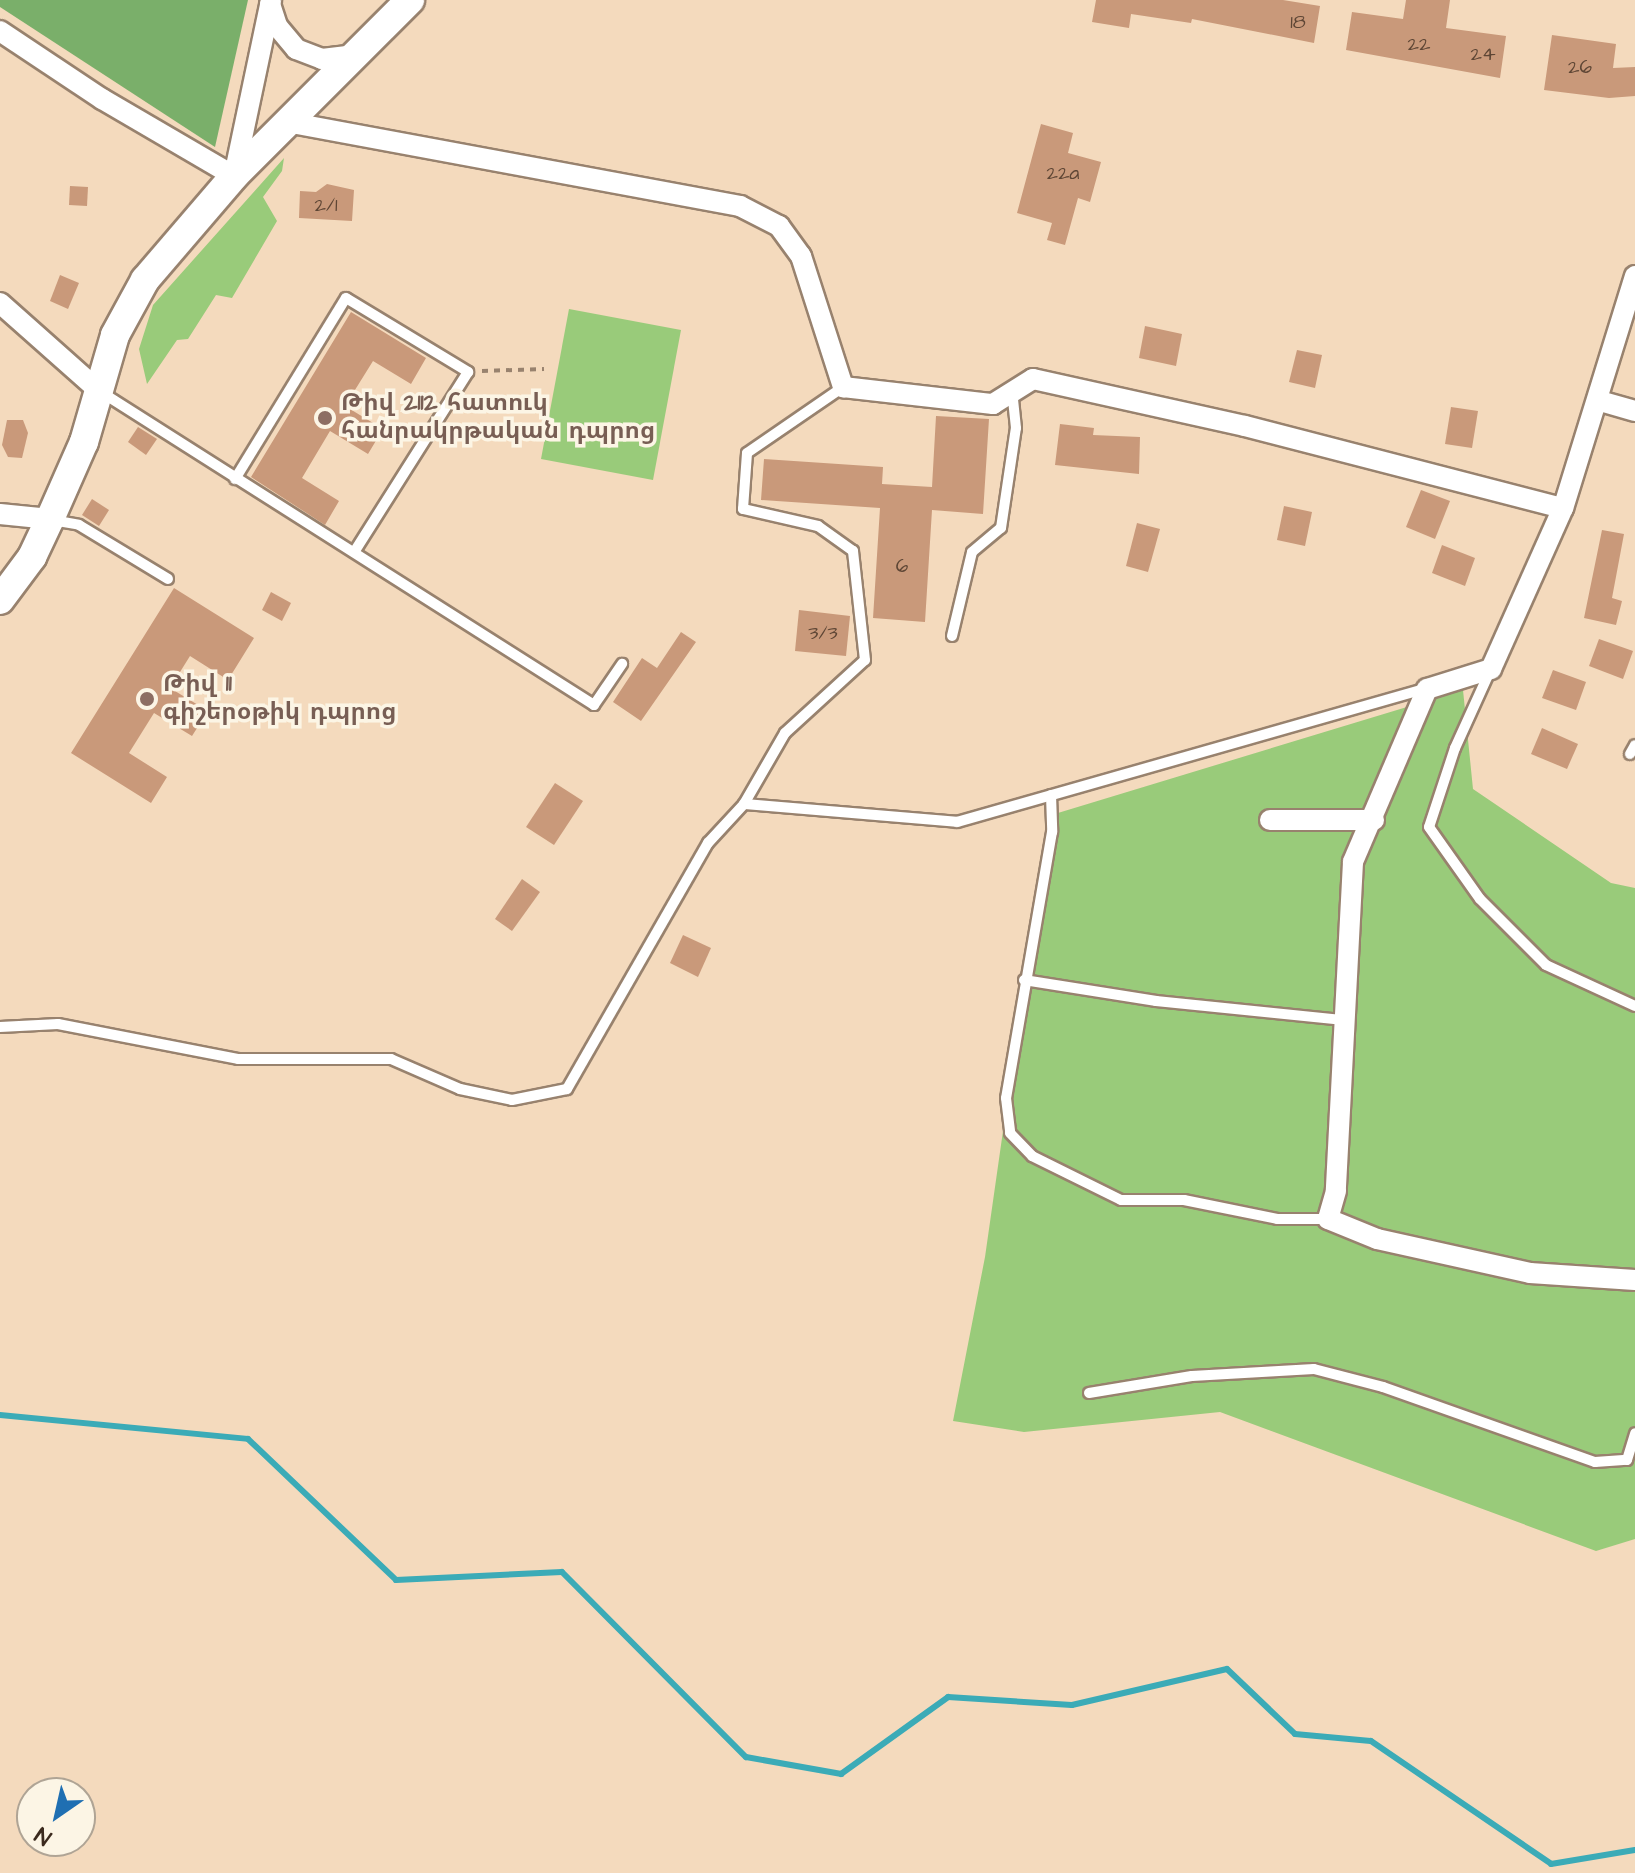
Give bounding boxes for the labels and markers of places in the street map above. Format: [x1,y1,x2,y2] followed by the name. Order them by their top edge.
[341,390,655,446] place label: Թիվ 2112 հատուկ հանրակրթական դպրոց
[316,409,334,427] marker: Թիվ 2112 հատուկ հանրակրթական դպրոց
[163,671,396,727] place label: Թիվ 11 գիշերօթիկ դպրոց
[138,690,156,708] marker: Թիվ 11 գիշերօթիկ դպրոց

